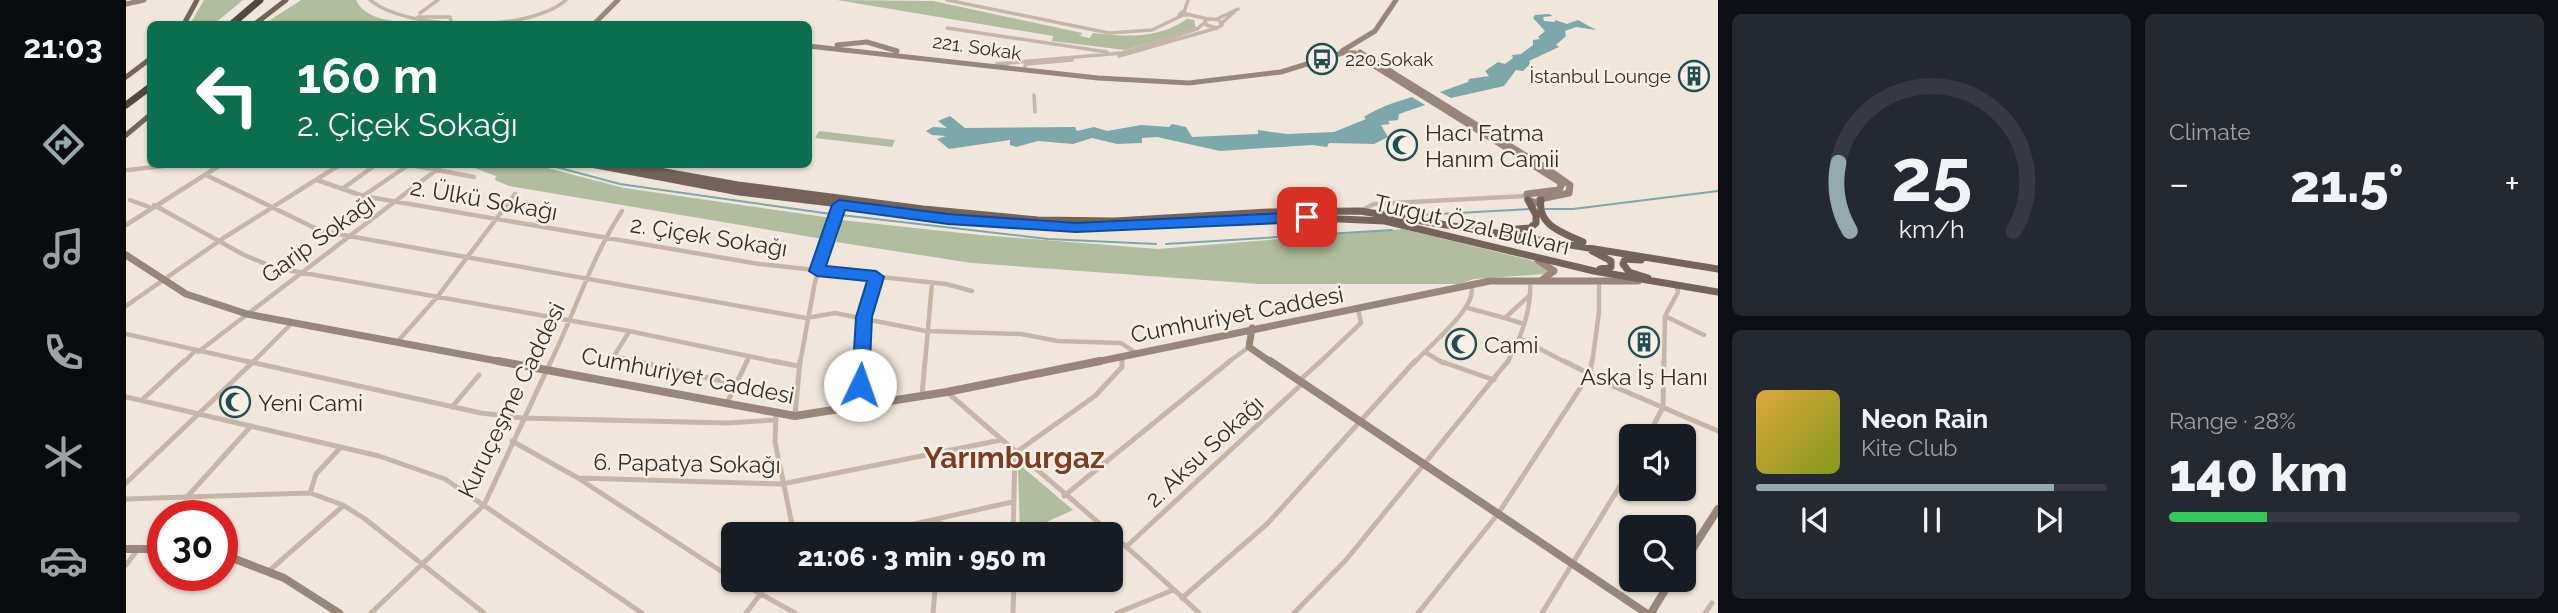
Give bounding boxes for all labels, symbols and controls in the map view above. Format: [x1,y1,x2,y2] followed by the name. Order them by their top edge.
[23,28,103,65] text: 21:03
[931,30,1023,64] street label: 221. Sokak
[1305,42,1339,76] bus stop icon: 220.Sokak
[297,47,438,104] text: 160 m
[1345,48,1433,70] place label: 220.Sokak
[182,49,273,140] icon: left
[1677,59,1711,93] building icon: İstanbul Lounge
[1530,65,1671,87] place label: İstanbul Lounge
[297,106,518,143] text: 2. Çiçek Sokağı
[2169,118,2251,145] text: Climate
[1425,119,1559,172] place label: Hacı Fatma Hanım Camii
[39,120,88,169] icon: directions
[1385,128,1419,162] mosque icon: Hacı Fatma Hanım Camii
[1891,133,1972,218] text: 25
[2290,153,2404,214] text: 21.5°
[2169,161,2189,206] text: −
[2504,161,2520,206] text: +
[408,173,560,225] street label: 2. Ülkü Sokağı
[1277,187,1337,247] pin
[256,188,380,288] street label: Garip Sokağı
[1372,188,1572,260] street label: Turgut Özal Bulvarı
[1288,198,1326,236] icon: arrive
[629,210,789,262] street label: 2. Çiçek Sokağı
[1899,214,1964,244] text: km/h
[39,224,88,273] icon: music
[1128,280,1346,348] street label: Cumhuriyet Caddesi
[452,298,570,502] street label: Kuruçeşme Caddesi
[1627,325,1661,359] building icon: Aska İş Hanı
[1444,327,1478,361] mosque icon: Cami
[39,328,88,377] icon: phone
[1484,331,1538,358] place label: Cami
[579,341,797,409] street label: Cumhuriyet Caddesi
[823,348,897,422] position arrow
[1580,363,1708,390] place label: Aska İş Hanı
[218,385,252,419] mosque icon: Yeni Cami
[258,389,363,416] place label: Yeni Cami
[1139,389,1269,513] street label: 2. Aksu Sokağı
[1861,404,1988,434] text: Neon Rain
[2169,407,2296,434] text: Range · 28%
[1619,424,1696,592] map controls
[1619,424,1696,501] button: sound
[39,432,88,481] icon: climate
[1861,434,1958,461] text: Kite Club
[923,440,1105,475] district label: Yarımburgaz
[2169,442,2348,503] text: 140 km
[593,448,781,478] street label: 6. Papatya Sokağı
[147,500,238,591] speed limit sign: 30
[1796,501,1834,539] icon: previous
[1913,501,1951,539] icon: pause
[2030,501,2068,539] icon: next
[1619,515,1696,592] button: search
[39,536,88,585] icon: car
[798,542,1046,572] text: 21:06 · 3 min · 950 m

